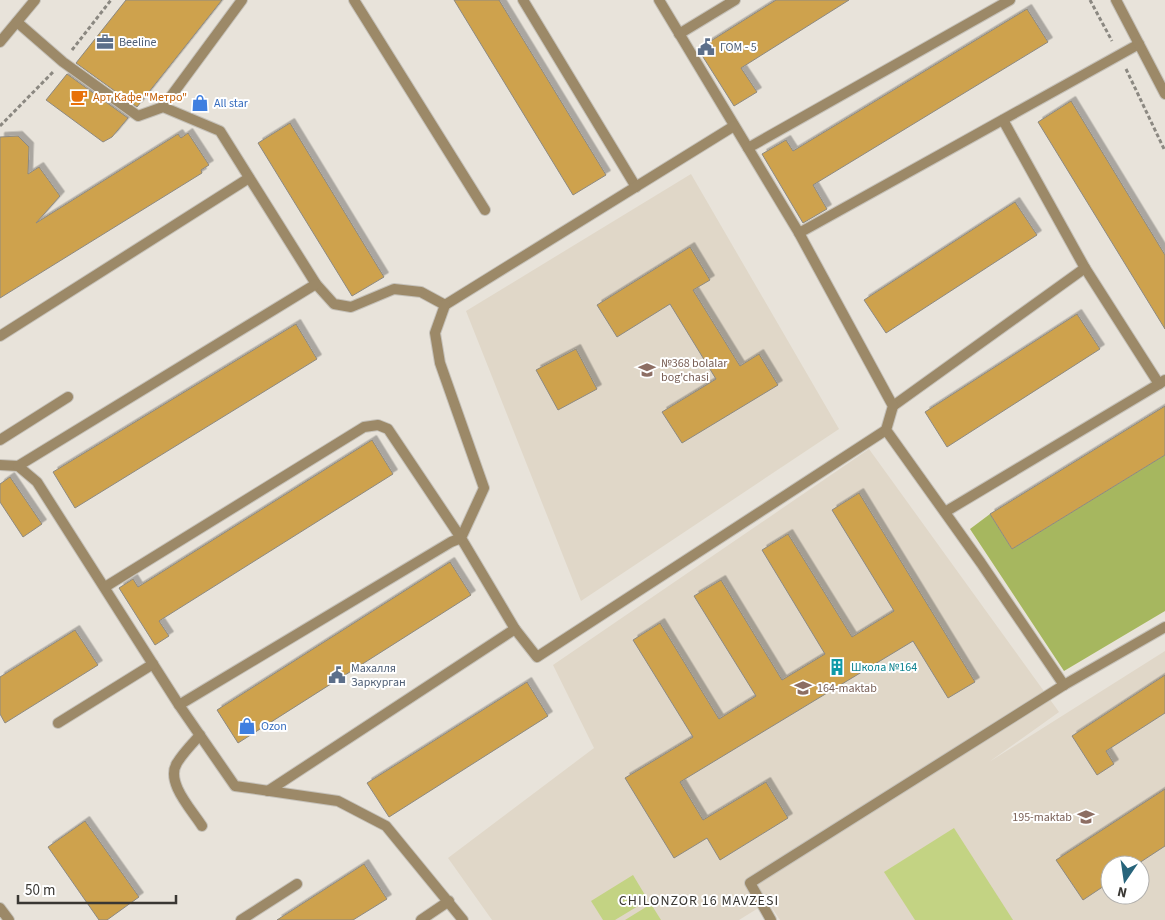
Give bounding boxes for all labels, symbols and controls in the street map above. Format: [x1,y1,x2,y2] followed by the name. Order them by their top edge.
[95,32,115,52] office icon: Beeline
[119,34,157,51] place label: Beeline
[696,37,716,57] public building icon: ГОМ - 5
[720,39,757,56] place label: ГОМ - 5
[69,87,89,107] cafe icon: Арт Кафе "Метро"
[93,89,187,106] place label: Арт Кафе "Метро"
[190,93,210,113] shop icon: All star
[214,95,249,112] place label: All star
[661,355,728,386] place label: №368 bolalar bog'chasi
[637,360,657,380] school or university icon: №368 bolalar bog'chasi
[827,657,847,677] building icon: Школа №164
[851,659,917,676] place label: Школа №164
[351,660,406,691] place label: Махалля Заркурган
[327,665,347,685] public building icon: Махалля Заркурган
[793,678,813,698] school or university icon: 164-maktab
[817,680,877,697] place label: 164-maktab
[237,716,257,736] shop icon: Ozon
[261,718,287,735] place label: Ozon
[1076,807,1096,827] school or university icon: 195-maktab
[1012,809,1072,826] place label: 195-maktab
[1100,855,1150,905] north arrow
[18,872,175,904] scale bar
[25,880,55,901] text: 50 m
[1116,881,1129,902] text: N
[619,891,779,911] district label: CHILONZOR 16 MAVZESI

